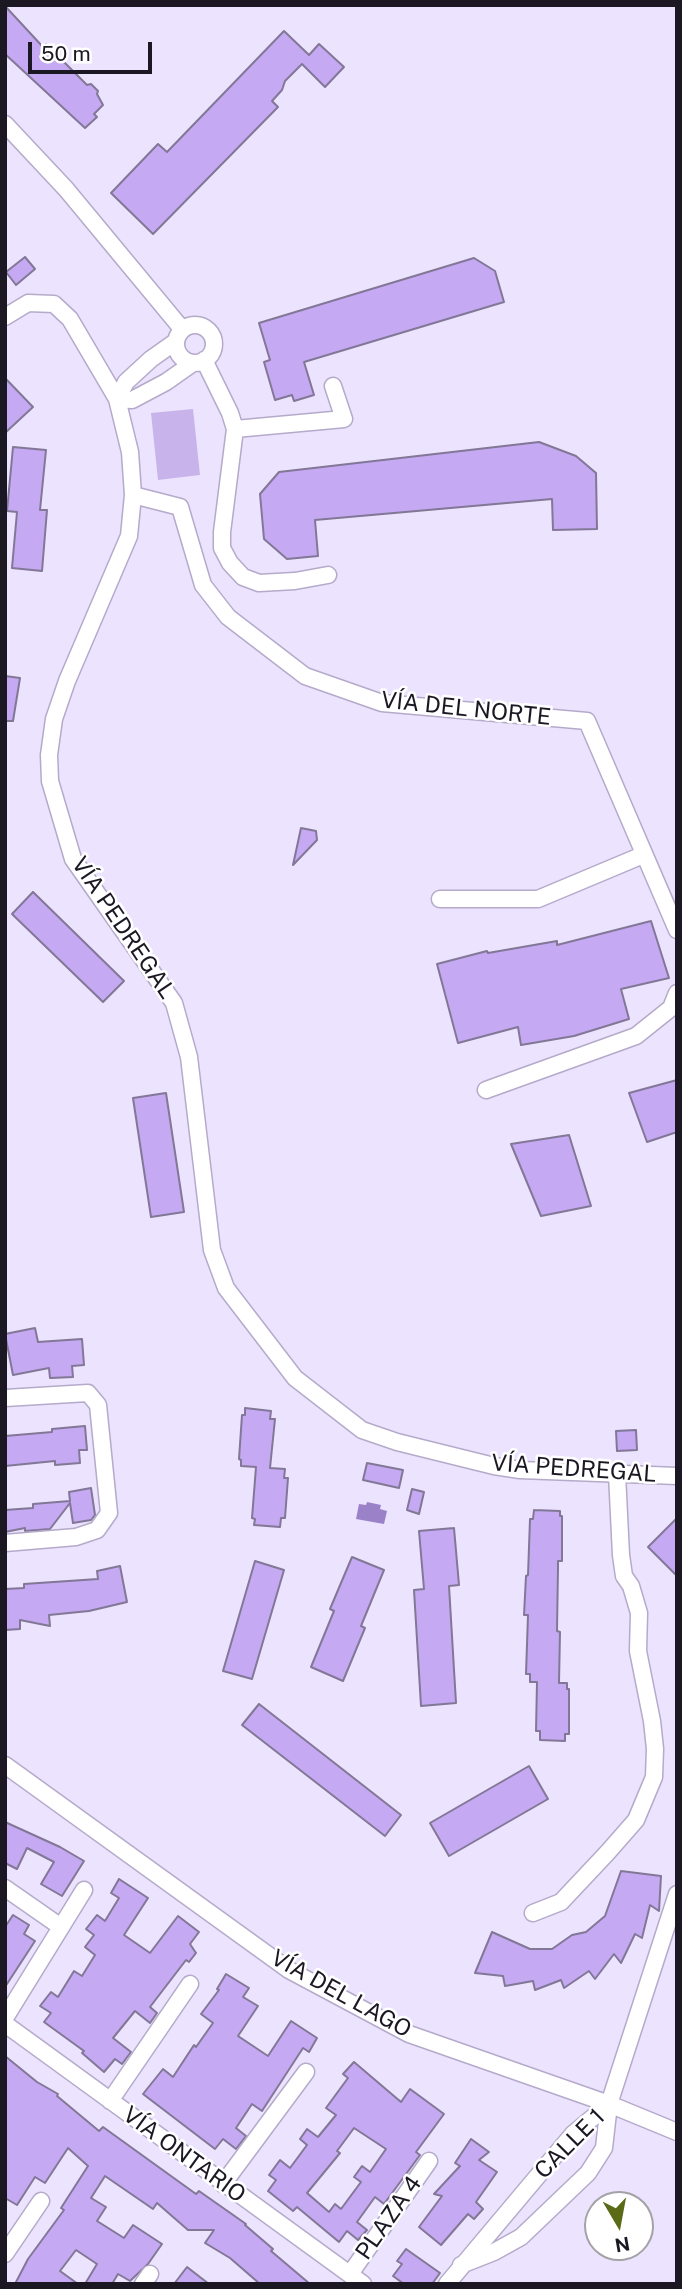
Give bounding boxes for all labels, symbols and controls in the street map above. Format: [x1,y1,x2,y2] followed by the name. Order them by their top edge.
[32,28,156,72] scale bar
[41,41,91,66] text: 50 m
[380,686,552,732] street label: VÍA DEL NORTE
[65,852,181,1004] street label: VÍA PEDREGAL
[491,1449,657,1489] street label: VÍA PEDREGAL
[266,1944,416,2044] street label: VÍA DEL LAGO
[117,2101,251,2209] street label: VÍA ONTARIO
[529,2103,611,2185] street label: CALLE 1
[350,2171,428,2265] street label: PLAZA 4
[584,2191,654,2261] north arrow
[613,2233,632,2257] text: N

